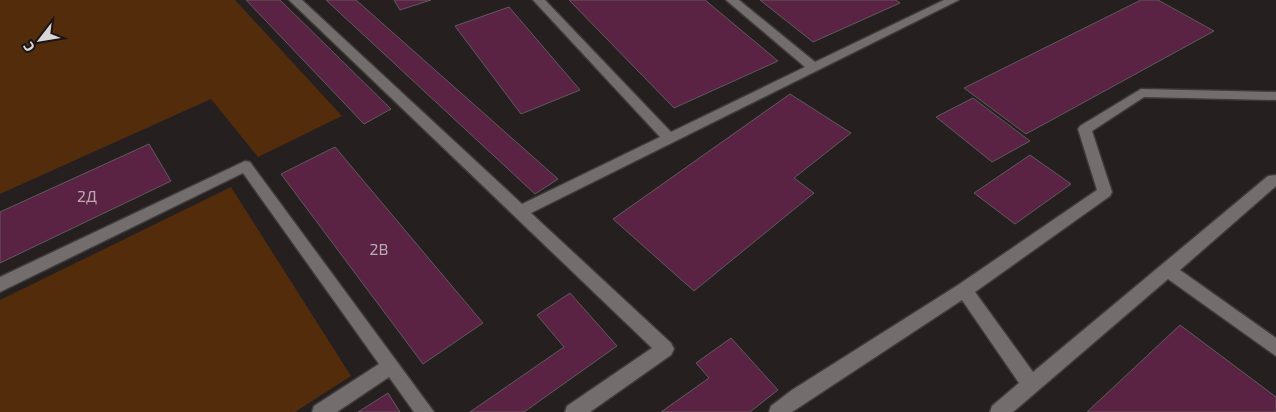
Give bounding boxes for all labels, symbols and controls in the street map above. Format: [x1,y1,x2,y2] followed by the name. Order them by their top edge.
[15,15,65,65] north arrow
[19,39,38,55] text: С
[77,186,97,205] house number: 2Д
[370,239,388,258] house number: 2В

